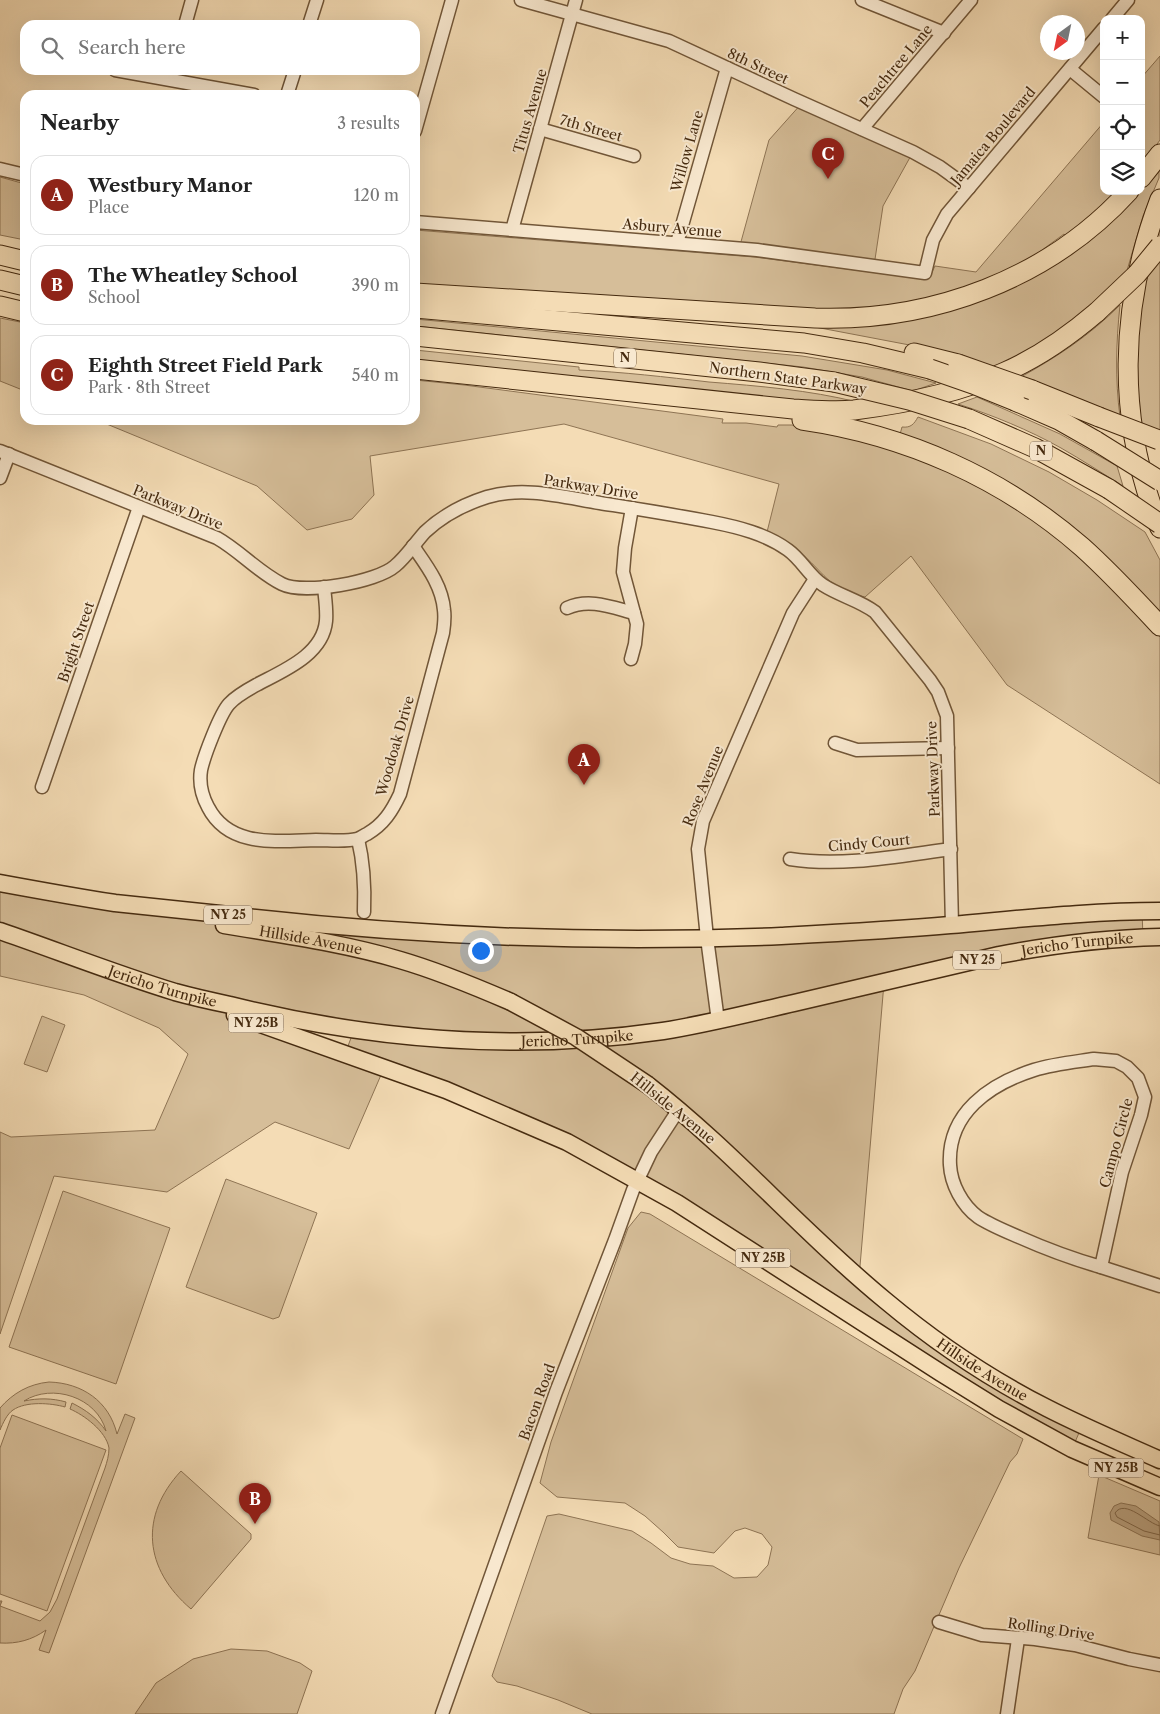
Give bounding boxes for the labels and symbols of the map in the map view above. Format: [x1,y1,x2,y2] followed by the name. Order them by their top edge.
[1040,15,1085,60] north arrow
[856,20,936,111] street label: Peachtree Lane
[725,44,791,88] street label: 8th Street
[509,66,551,155] street label: Titus Avenue
[945,83,1040,190] street label: Jamaica Boulevard
[666,108,707,195] street label: Willow Lane
[558,111,624,145] street label: 7th Street
[812,138,844,179] pin: C
[621,215,723,241] street label: Asbury Avenue
[614,348,636,368] road number: N
[708,358,868,398] street label: Northern State Parkway
[1030,442,1052,461] road number: N
[542,471,640,503] street label: Parkway Drive
[130,481,226,533] street label: Parkway Drive
[54,599,98,685] street label: Bright Street
[372,694,418,799] street label: Woodoak Drive
[922,721,944,817] street label: Parkway Drive
[679,743,727,829] street label: Rose Avenue
[568,744,600,785] pin: A
[827,830,911,856] street label: Cindy Court
[204,906,252,924] road number: NY 25
[258,922,364,959] street label: Hillside Avenue
[1018,929,1134,960] street label: Jericho Turnpike
[468,938,494,964] your location
[953,950,1001,970] road number: NY 25
[104,961,219,1011] street label: Jericho Turnpike
[228,1014,284,1032] road number: NY 25B
[519,1026,634,1050] street label: Jericho Turnpike
[627,1068,719,1148] street label: Hillside Avenue
[1095,1096,1137,1190] street label: Campo Circle
[736,1248,790,1268] road number: NY 25B
[933,1334,1031,1405] street label: Hillside Avenue
[515,1361,559,1443] street label: Bacon Road
[1088,1459,1144,1478] road number: NY 25B
[239,1483,271,1524] pin: B
[1006,1614,1096,1644] street label: Rolling Drive

